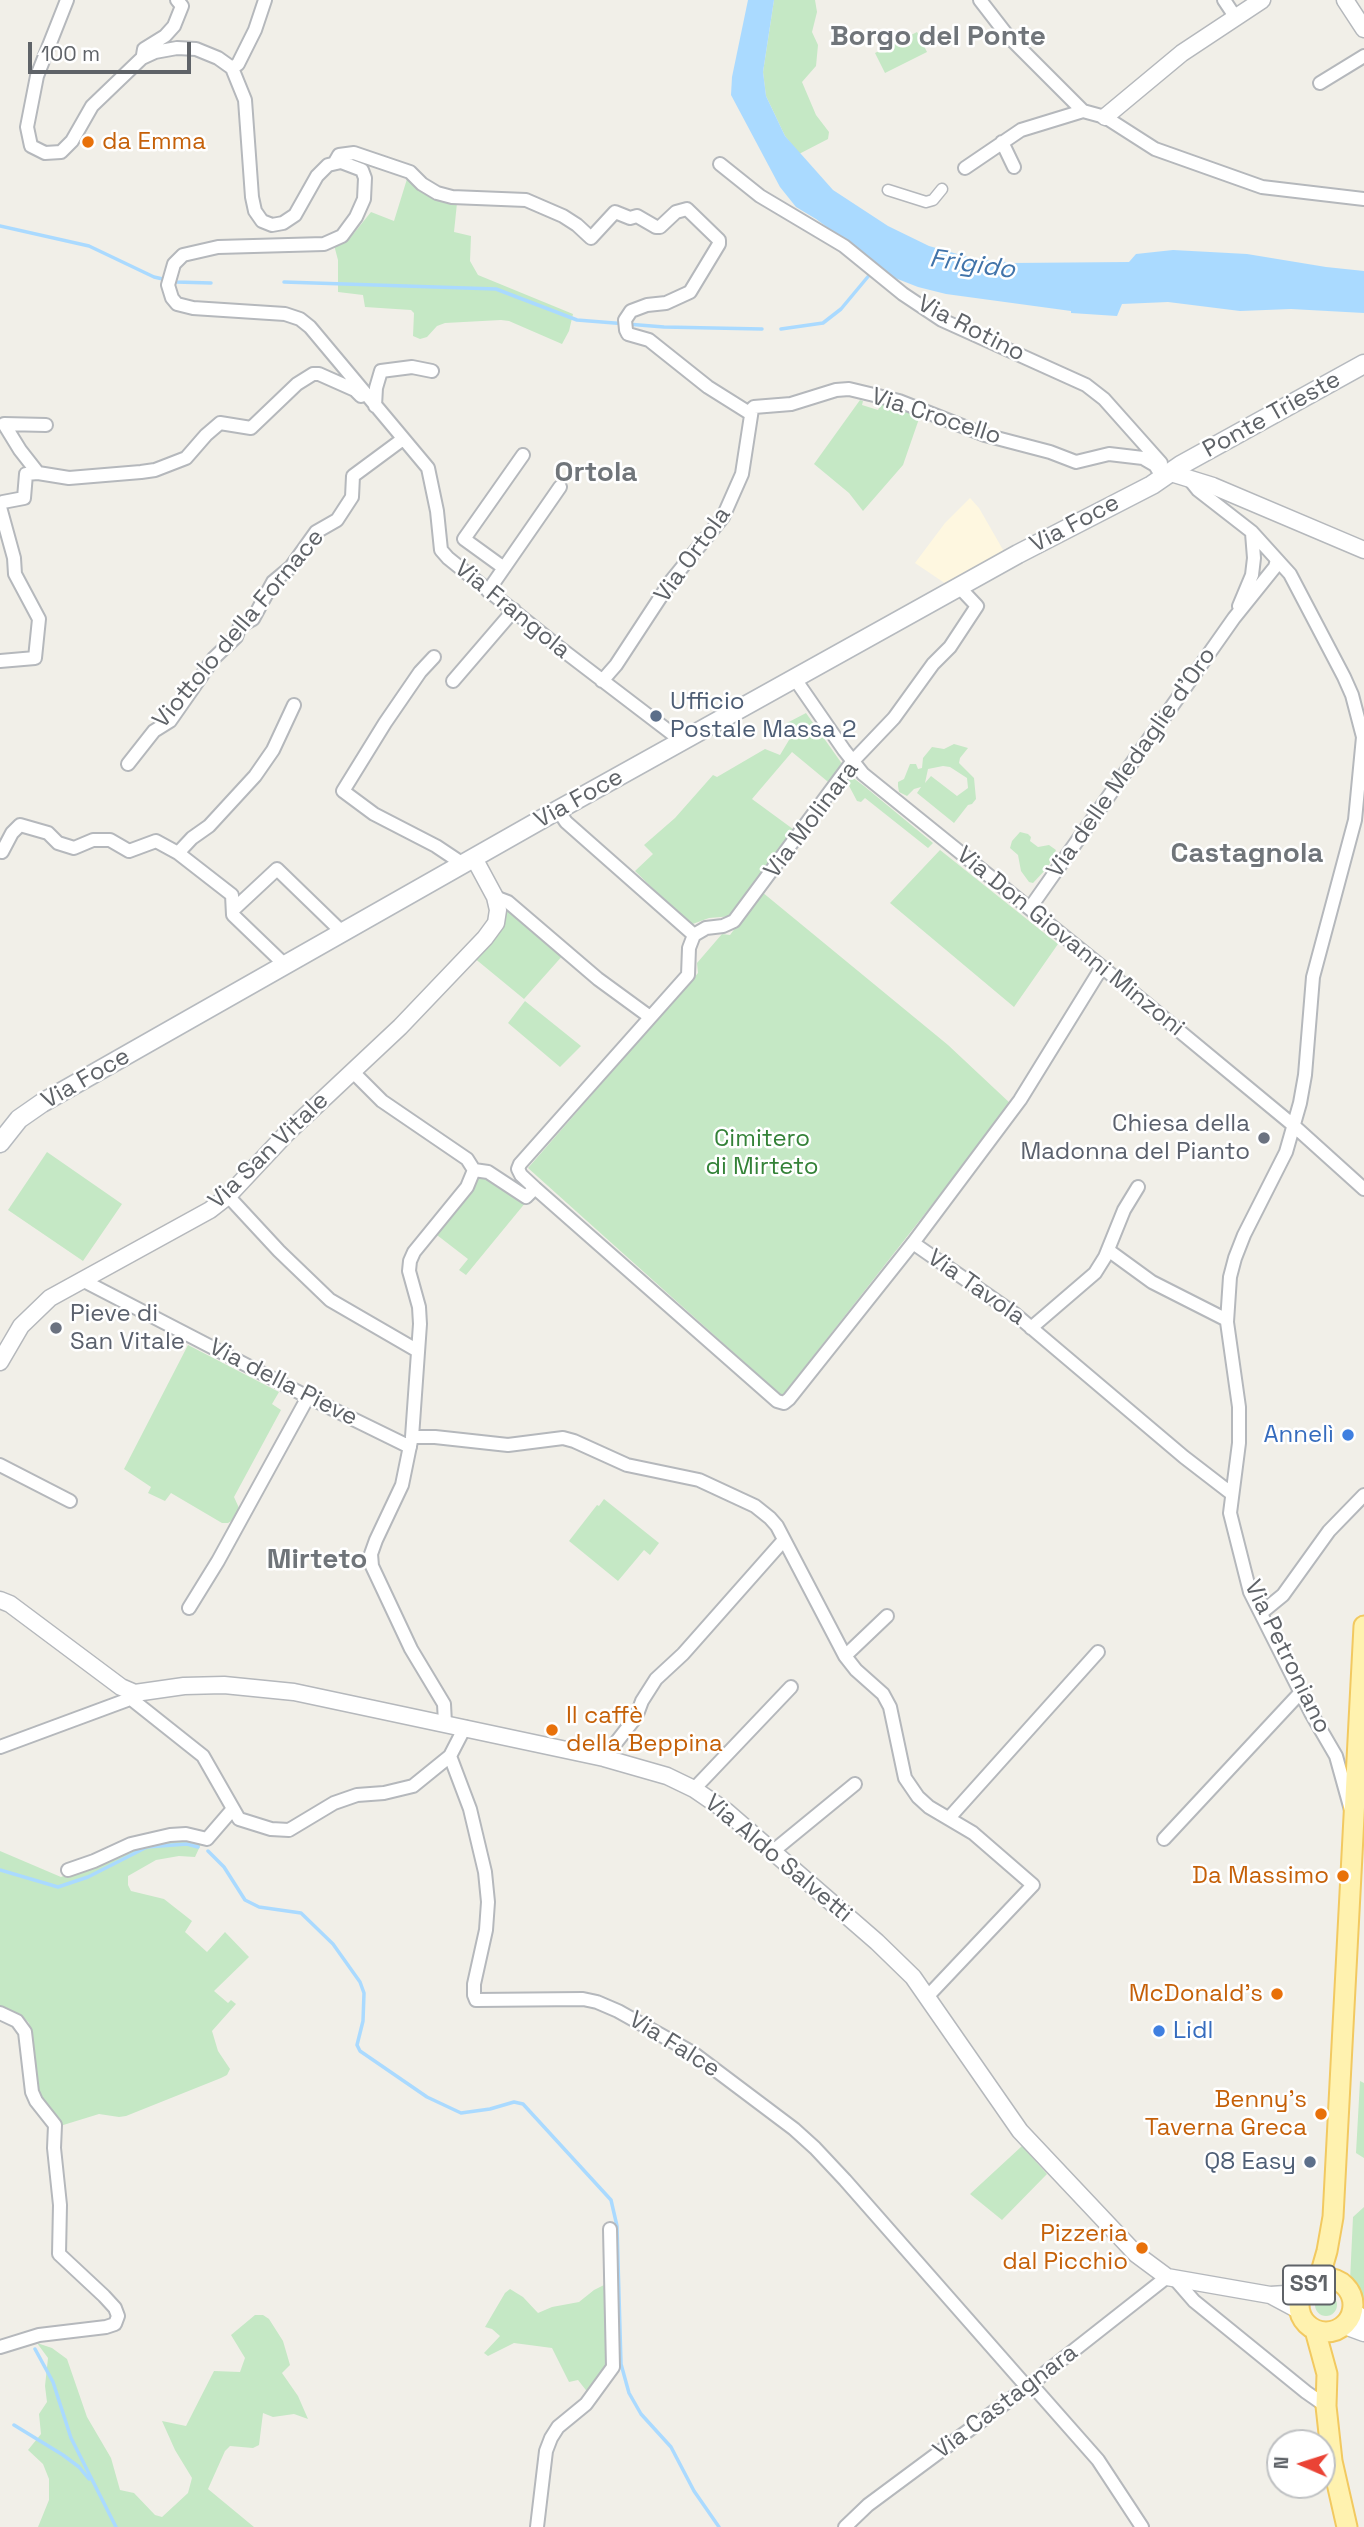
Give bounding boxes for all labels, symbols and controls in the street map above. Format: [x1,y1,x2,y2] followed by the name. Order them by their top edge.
[830,20,1046,54] district label: Borgo del Ponte
[32,28,194,72] scale bar
[41,40,100,67] text: 100 m
[102,128,206,156] place label: da Emma
[80,134,96,150] marker: da Emma
[927,244,1017,286] water label: Frigido
[912,290,1030,368] street label: Via Rotino
[1198,365,1346,465] street label: Ponte Trieste
[867,382,1005,452] street label: Via Crocello
[554,456,638,490] district label: Ortola
[1025,489,1125,559] street label: Via Foce
[649,502,737,608] street label: Via Ortola
[147,524,331,734] street label: Viottolo della Fornace
[448,555,576,665] street label: Via Frangola
[1041,642,1223,884] street label: Via delle Medaglie d'Oro
[670,688,856,744] place label: Ufficio Postale Massa 2
[648,708,664,724] marker: Ufficio Postale Massa 2
[759,756,865,884] street label: Via Molinara
[530,763,628,835] street label: Via Foce
[1170,837,1324,871] district label: Castagnola
[950,841,1190,1043] street label: Via Don Giovanni Minzoni
[37,1042,135,1116] street label: Via Foce
[203,1087,335,1215] street label: Via San Vitale
[1020,1110,1250,1166] place label: Chiesa della Madonna del Pianto
[706,1125,818,1181] park label: Cimitero di Mirteto
[1256,1130,1272,1146] marker: Chiesa della Madonna del Pianto
[922,1244,1030,1332] street label: Via Tavola
[70,1300,185,1356] place label: Pieve di San Vitale
[48,1320,64,1336] marker: Pieve di San Vitale
[204,1333,362,1433] street label: Via della Pieve
[1263,1421,1334,1449] place label: Annelì
[1340,1427,1356,1443] marker: Annelì
[267,1543,367,1577] district label: Mirteto
[1237,1576,1337,1738] street label: Via Petroniano
[566,1702,723,1758] place label: Il caffè della Beppina
[544,1722,560,1738] marker: Il caffè della Beppina
[698,1789,858,1929] street label: Via Aldo Salvetti
[1192,1862,1329,1890] place label: Da Massimo
[1335,1868,1351,1884] marker: Da Massimo
[1129,1980,1263,2008] place label: McDonald's
[1269,1986,1285,2002] marker: McDonald's
[623,2006,725,2084] street label: Via Falce
[1173,2017,1213,2045] place label: Lidl
[1151,2023,1167,2039] marker: Lidl
[1145,2086,1307,2142] place label: Benny's Taverna Greca
[1313,2106,1329,2122] marker: Benny's Taverna Greca
[1204,2148,1296,2176] place label: Q8 Easy
[1302,2154,1318,2170] marker: Q8 Easy
[1002,2220,1128,2276] place label: Pizzeria dal Picchio
[1134,2240,1150,2256] marker: Pizzeria dal Picchio
[1283,2266,1335,2304] road number: SS1
[928,2338,1084,2466] street label: Via Castagnara
[1266,2429,1336,2499] north arrow
[1269,2456,1294,2470] text: N

